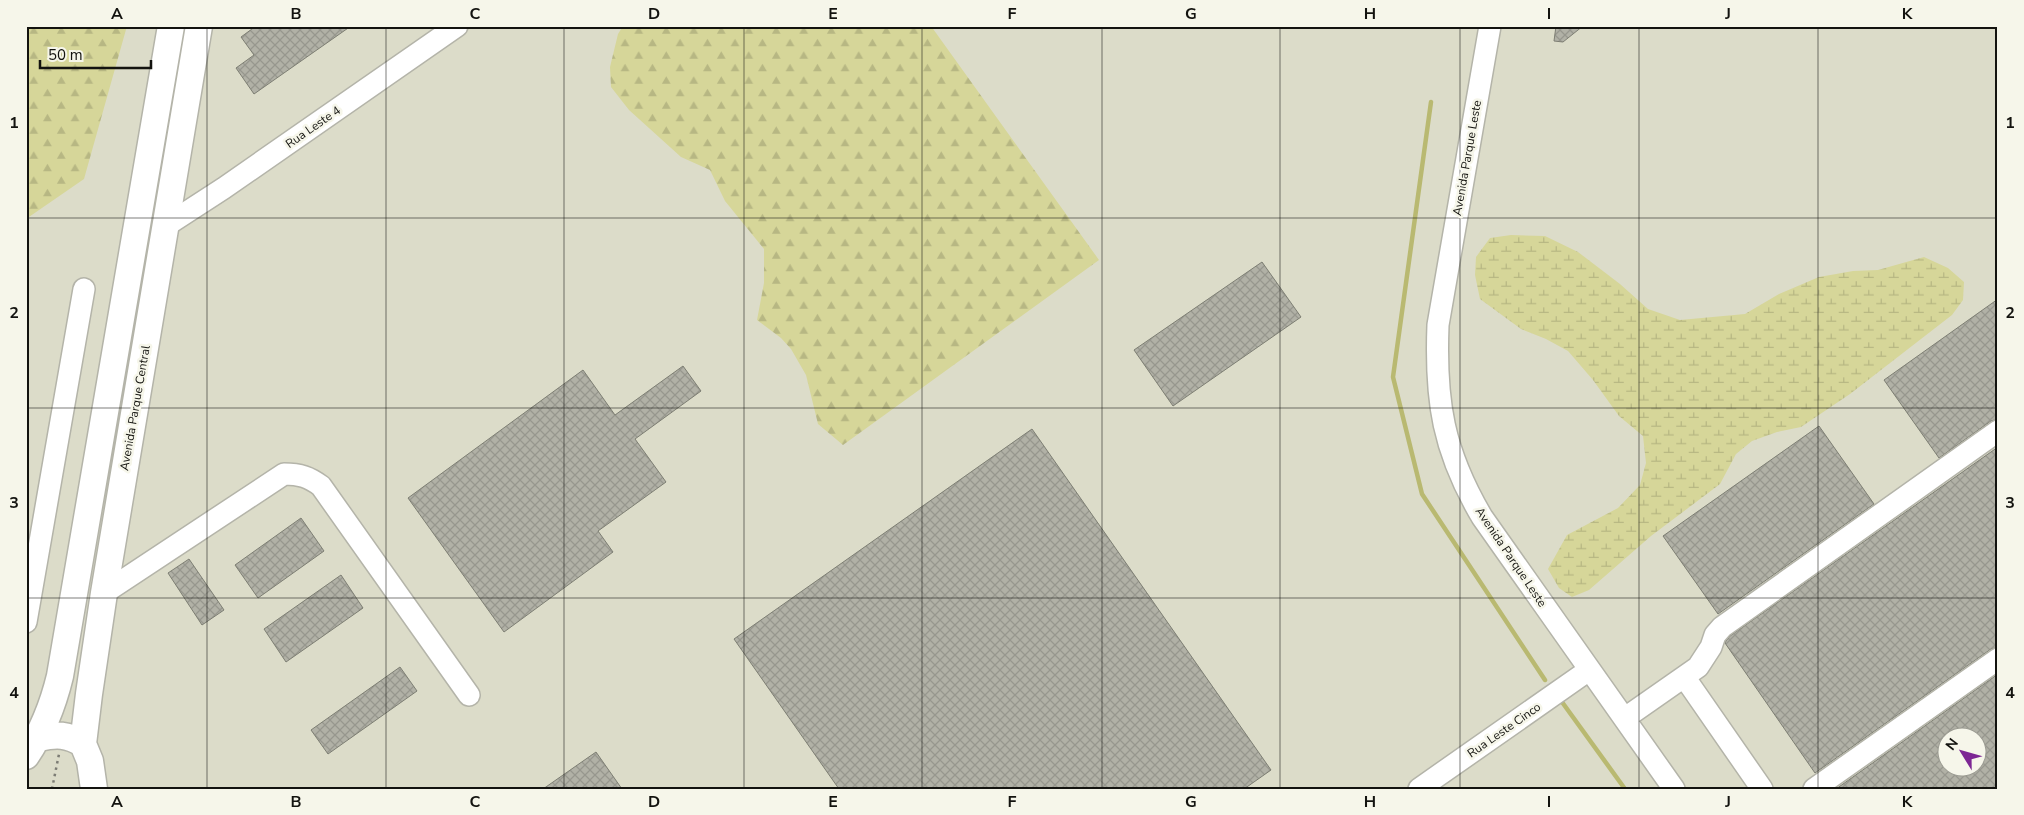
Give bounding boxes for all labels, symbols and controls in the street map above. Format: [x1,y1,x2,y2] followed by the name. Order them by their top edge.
[111,3,123,25] text: A
[290,3,302,25] text: B
[470,3,481,25] text: C
[648,3,660,25] text: D
[828,3,838,25] text: E
[1008,3,1017,25] text: F
[1185,3,1197,25] text: G
[1364,3,1376,25] text: H
[1547,3,1551,25] text: I
[1724,3,1731,25] text: J
[1902,3,1914,25] text: K
[40,38,151,70] scale bar
[48,45,83,65] text: 50 m
[1449,99,1485,217] street label: Avenida Parque Leste
[282,102,344,152] street label: Rua Leste 4
[9,112,19,134] text: 1
[2005,112,2015,134] text: 1
[9,302,19,324] text: 2
[2005,302,2015,324] text: 2
[116,344,154,472] street label: Avenida Parque Central
[9,492,19,514] text: 3
[2005,492,2015,514] text: 3
[1472,504,1550,610] street label: Avenida Parque Leste
[9,682,19,704] text: 4
[2005,682,2015,704] text: 4
[1464,699,1544,761] street label: Rua Leste Cinco
[1936,728,1986,778] north arrow
[1941,735,1963,754] text: N
[111,791,123,813] text: A
[290,791,302,813] text: B
[470,791,481,813] text: C
[648,791,660,813] text: D
[828,791,838,813] text: E
[1008,791,1017,813] text: F
[1185,791,1197,813] text: G
[1364,791,1376,813] text: H
[1547,791,1551,813] text: I
[1724,791,1731,813] text: J
[1902,791,1914,813] text: K

